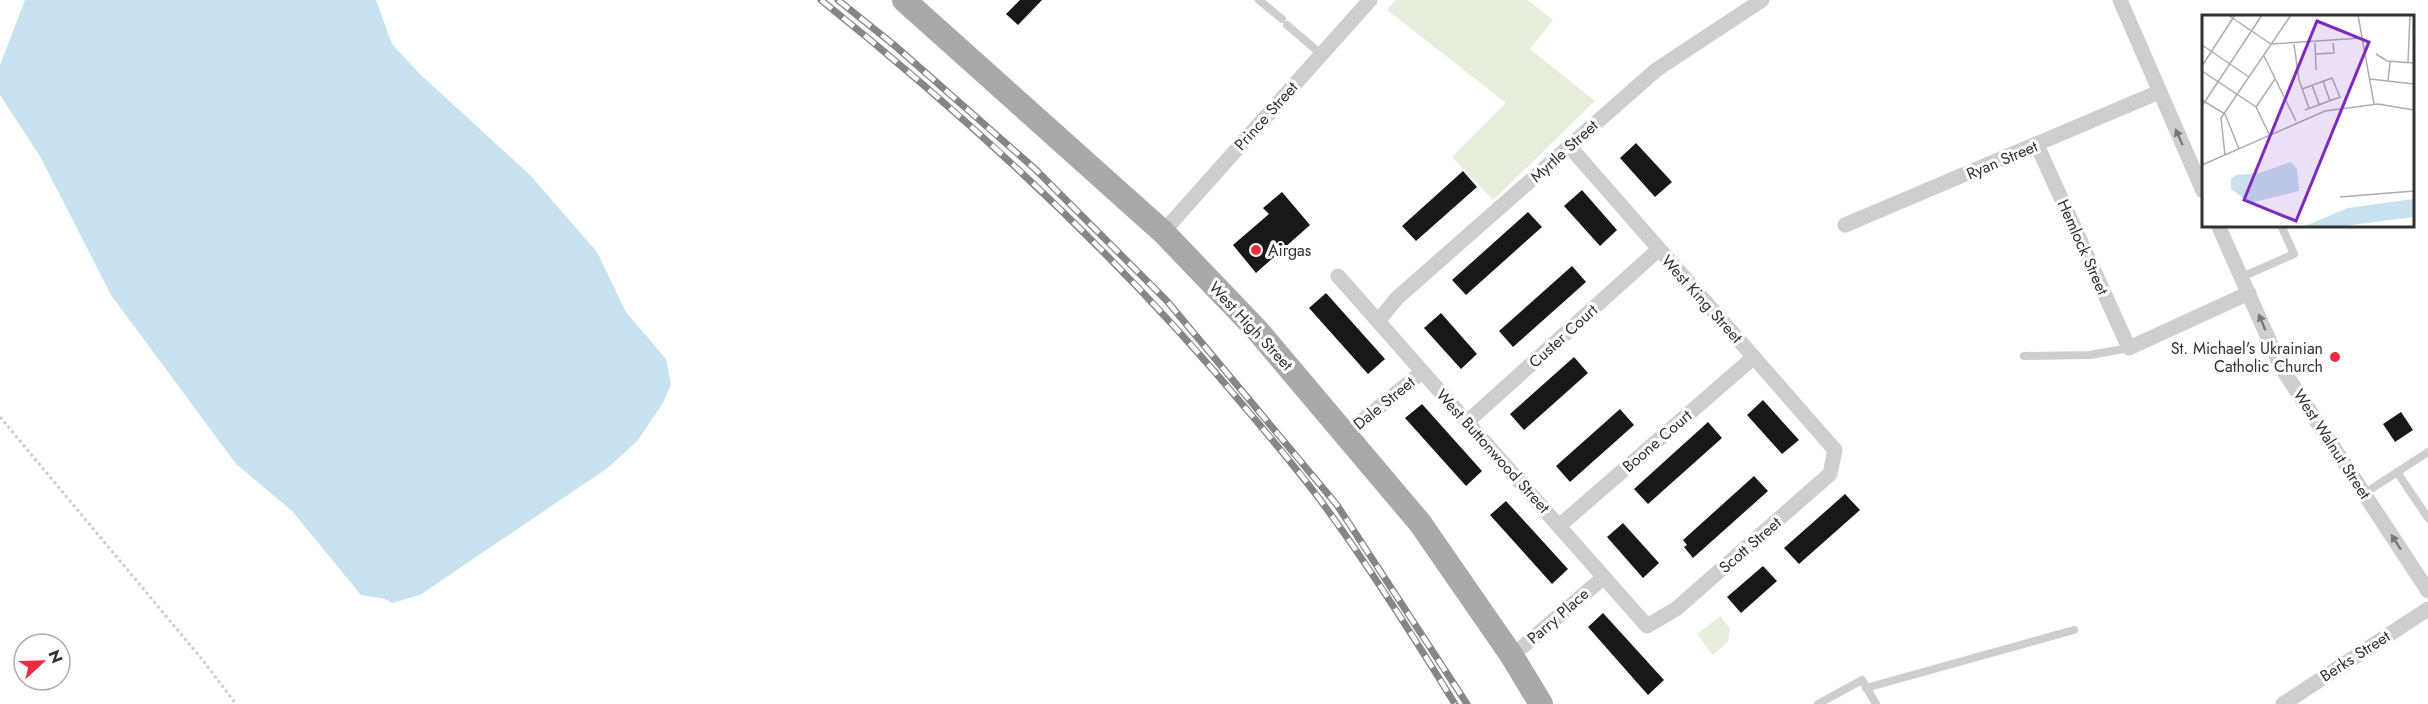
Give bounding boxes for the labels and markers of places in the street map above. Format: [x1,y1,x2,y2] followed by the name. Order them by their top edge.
[1268,239,1311,262] place label: Airgas
[1249,243,1263,257] marker: Airgas
[2171,337,2323,378] place label: St. Michael's Ukrainian Catholic Church
[2328,350,2342,364] marker: St. Michael's Ukrainian Catholic Church

